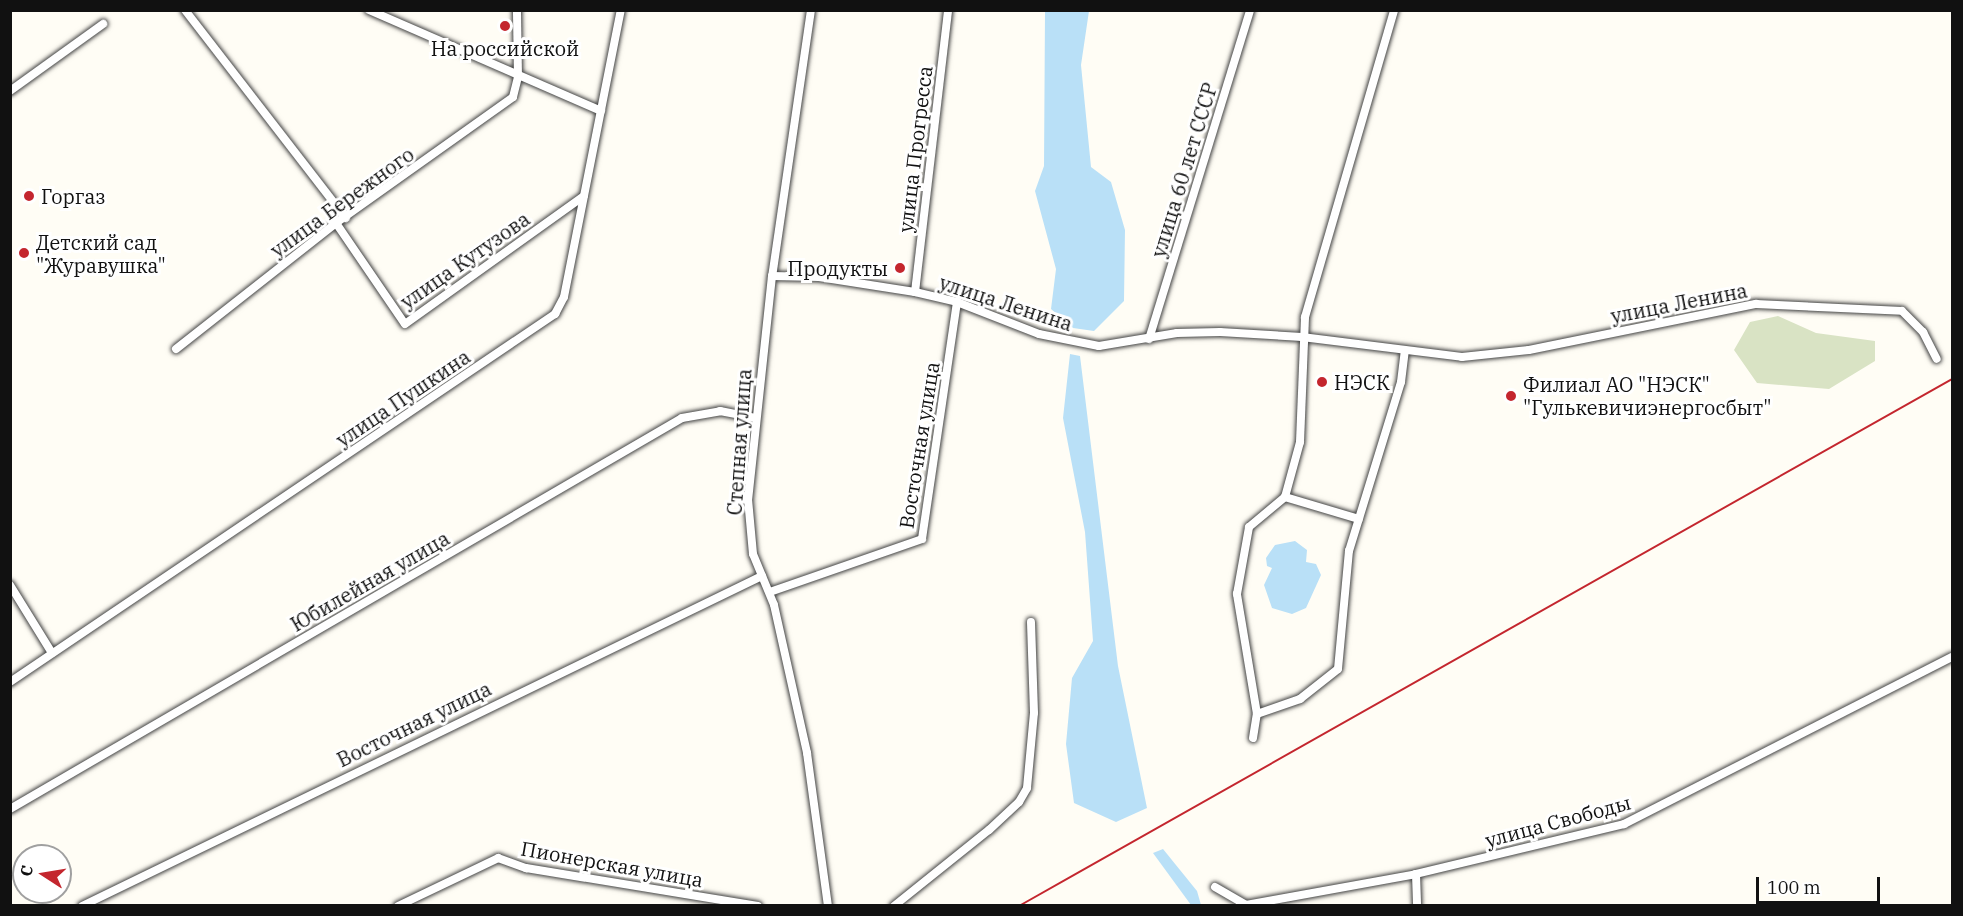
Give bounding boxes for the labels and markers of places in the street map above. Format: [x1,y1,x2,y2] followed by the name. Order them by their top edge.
[498,19,512,33] marker: На российской
[431,36,579,60] place label: На российской
[41,184,105,208] place label: Горгаз
[22,189,36,203] marker: Горгаз
[36,230,166,277] place label: Детский сад "Журавушка"
[17,246,31,260] marker: Детский сад "Журавушка"
[788,256,888,280] place label: Продукты
[893,261,907,275] marker: Продукты
[1334,370,1390,394] place label: НЭСК
[1523,372,1772,419] place label: Филиал АО "НЭСК" "Гулькевичиэнергосбыт"
[1315,375,1329,389] marker: НЭСК
[1504,389,1518,403] marker: Филиал АО "НЭСК" "Гулькевичиэнергосбыт"

